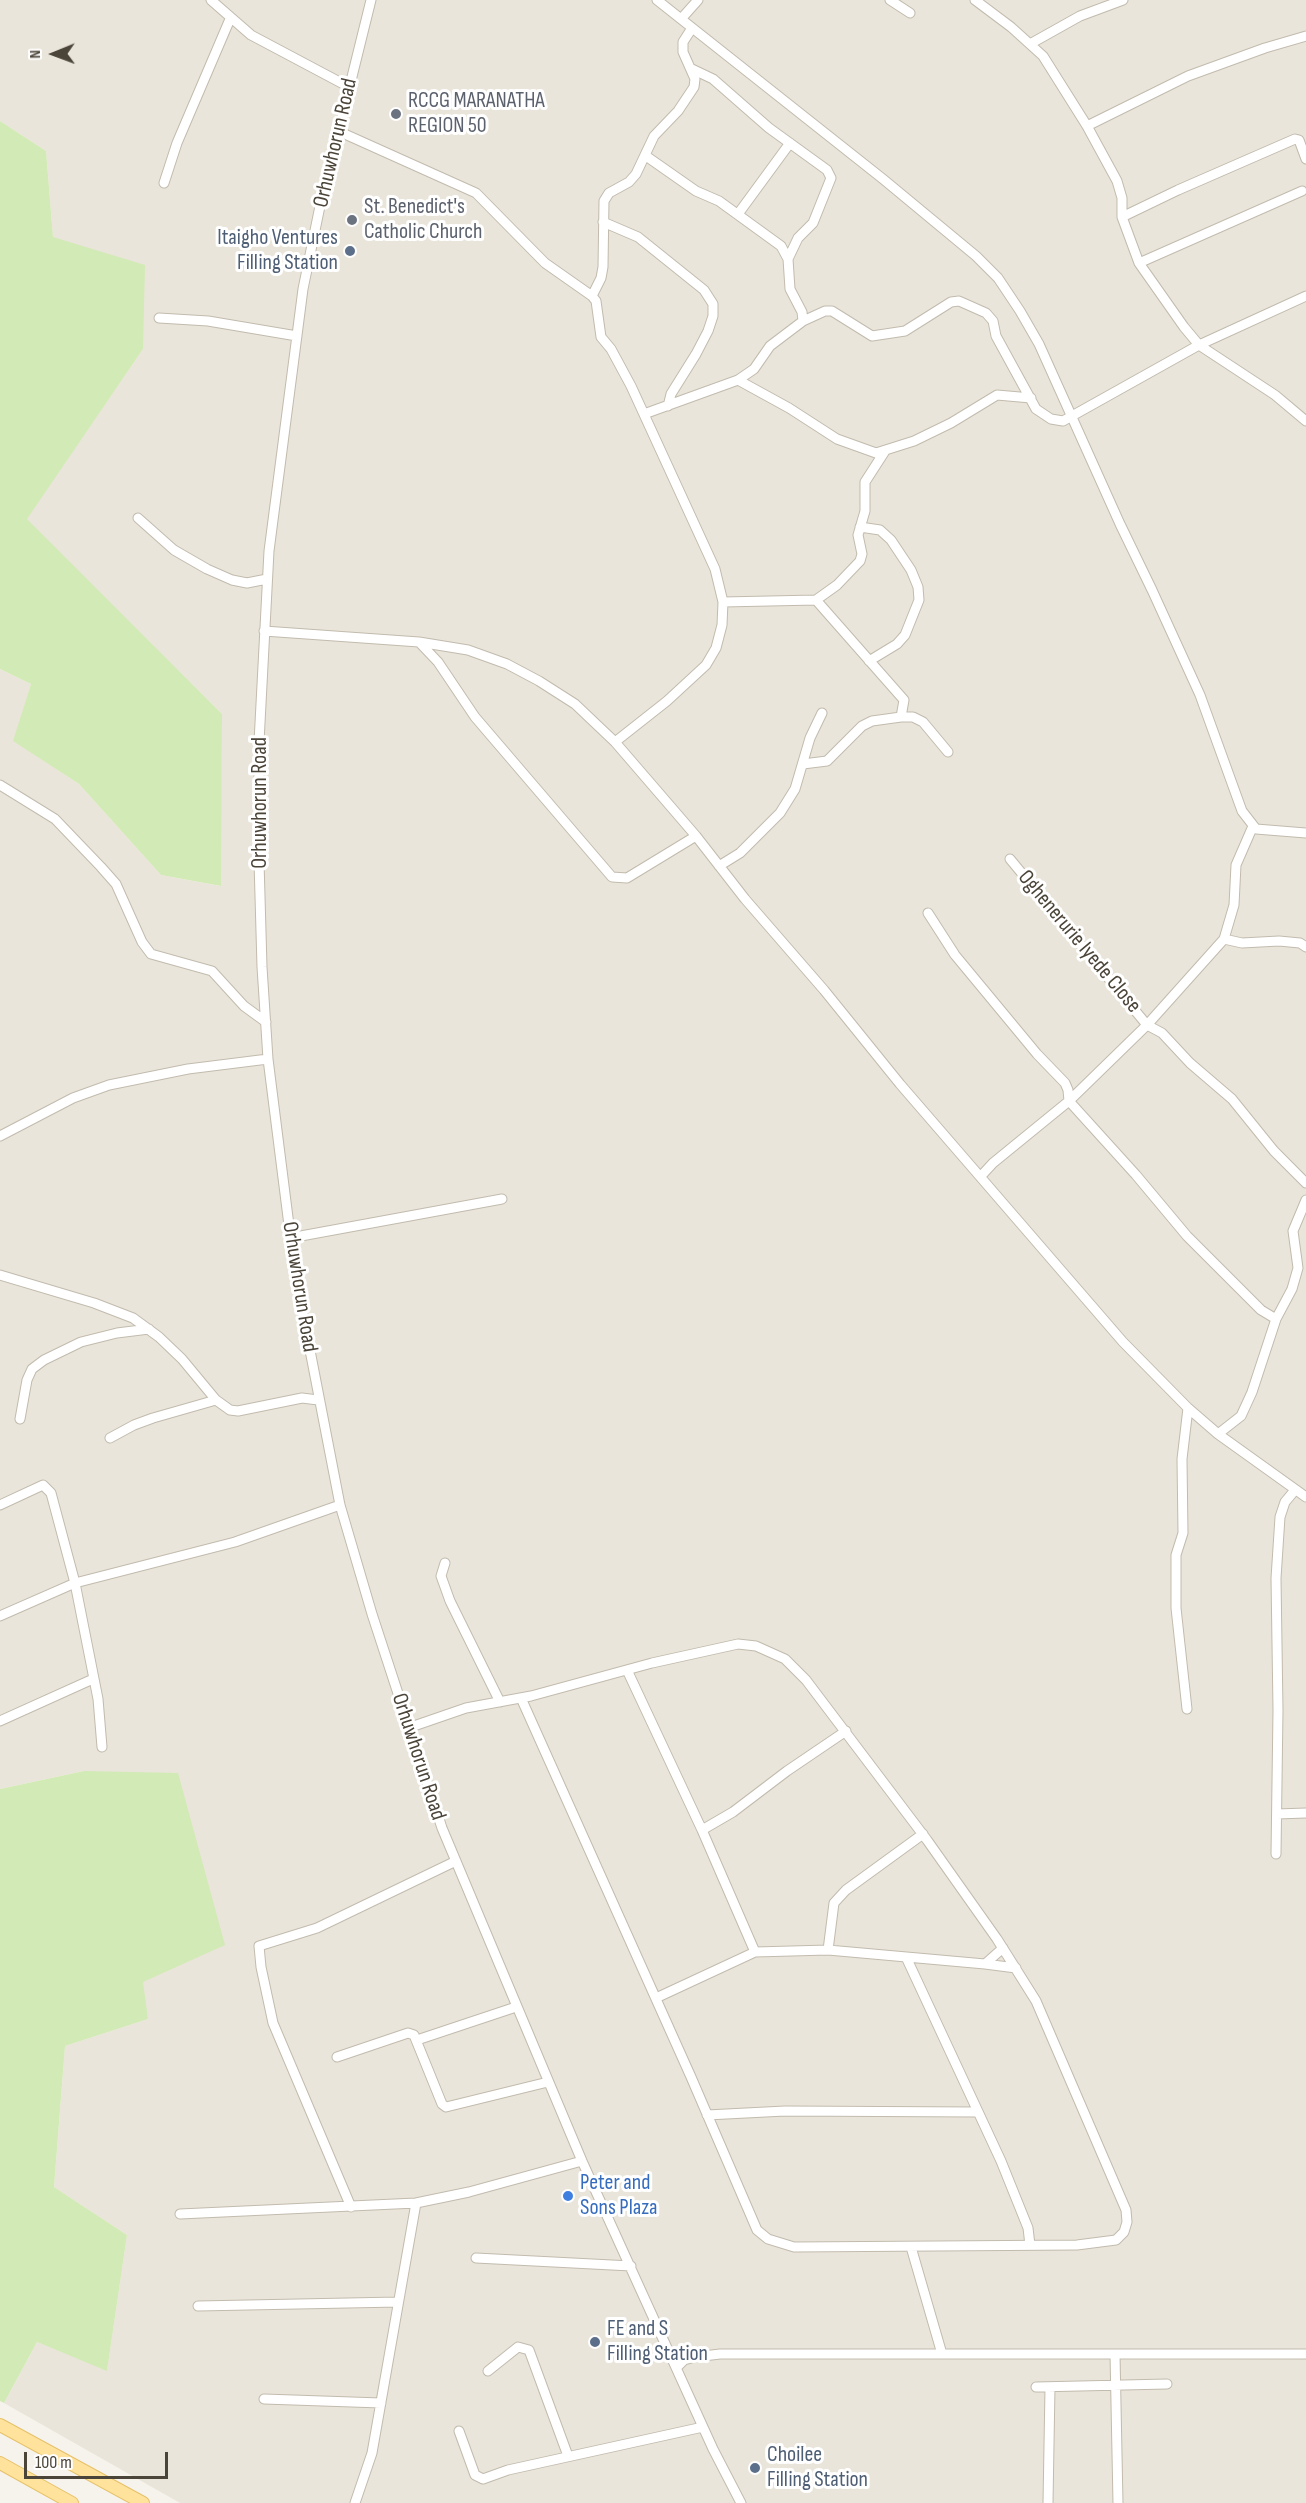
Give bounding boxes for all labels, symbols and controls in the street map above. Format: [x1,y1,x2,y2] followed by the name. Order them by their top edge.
[24,24,84,84] north arrow
[26,50,45,59] text: N
[308,76,364,210] street label: Orhuwhorun Road
[408,88,545,140] place label: RCCG MARANATHA REGION 50
[389,107,403,121] marker: RCCG MARANATHA REGION 50
[364,194,482,246] place label: St. Benedict's Catholic Church
[345,213,359,227] marker: St. Benedict's Catholic Church
[217,225,338,276] place label: Itaigho Ventures Filling Station
[343,244,357,258] marker: Itaigho Ventures Filling Station
[247,737,273,869] street label: Orhuwhorun Road
[1012,865,1146,1019] street label: Oghenerurie Iyede Close
[276,1220,322,1354] street label: Orhuwhorun Road
[385,1690,451,1824] street label: Orhuwhorun Road
[580,2170,658,2222] place label: Peter and Sons Plaza
[561,2189,575,2203] marker: Peter and Sons Plaza
[607,2316,708,2368] place label: FE and S Filling Station
[588,2335,602,2349] marker: FE and S Filling Station
[27,2440,171,2478] scale bar
[767,2442,868,2494] place label: Choilee Filling Station
[35,2452,72,2473] text: 100 m
[748,2461,762,2475] marker: Choilee Filling Station

